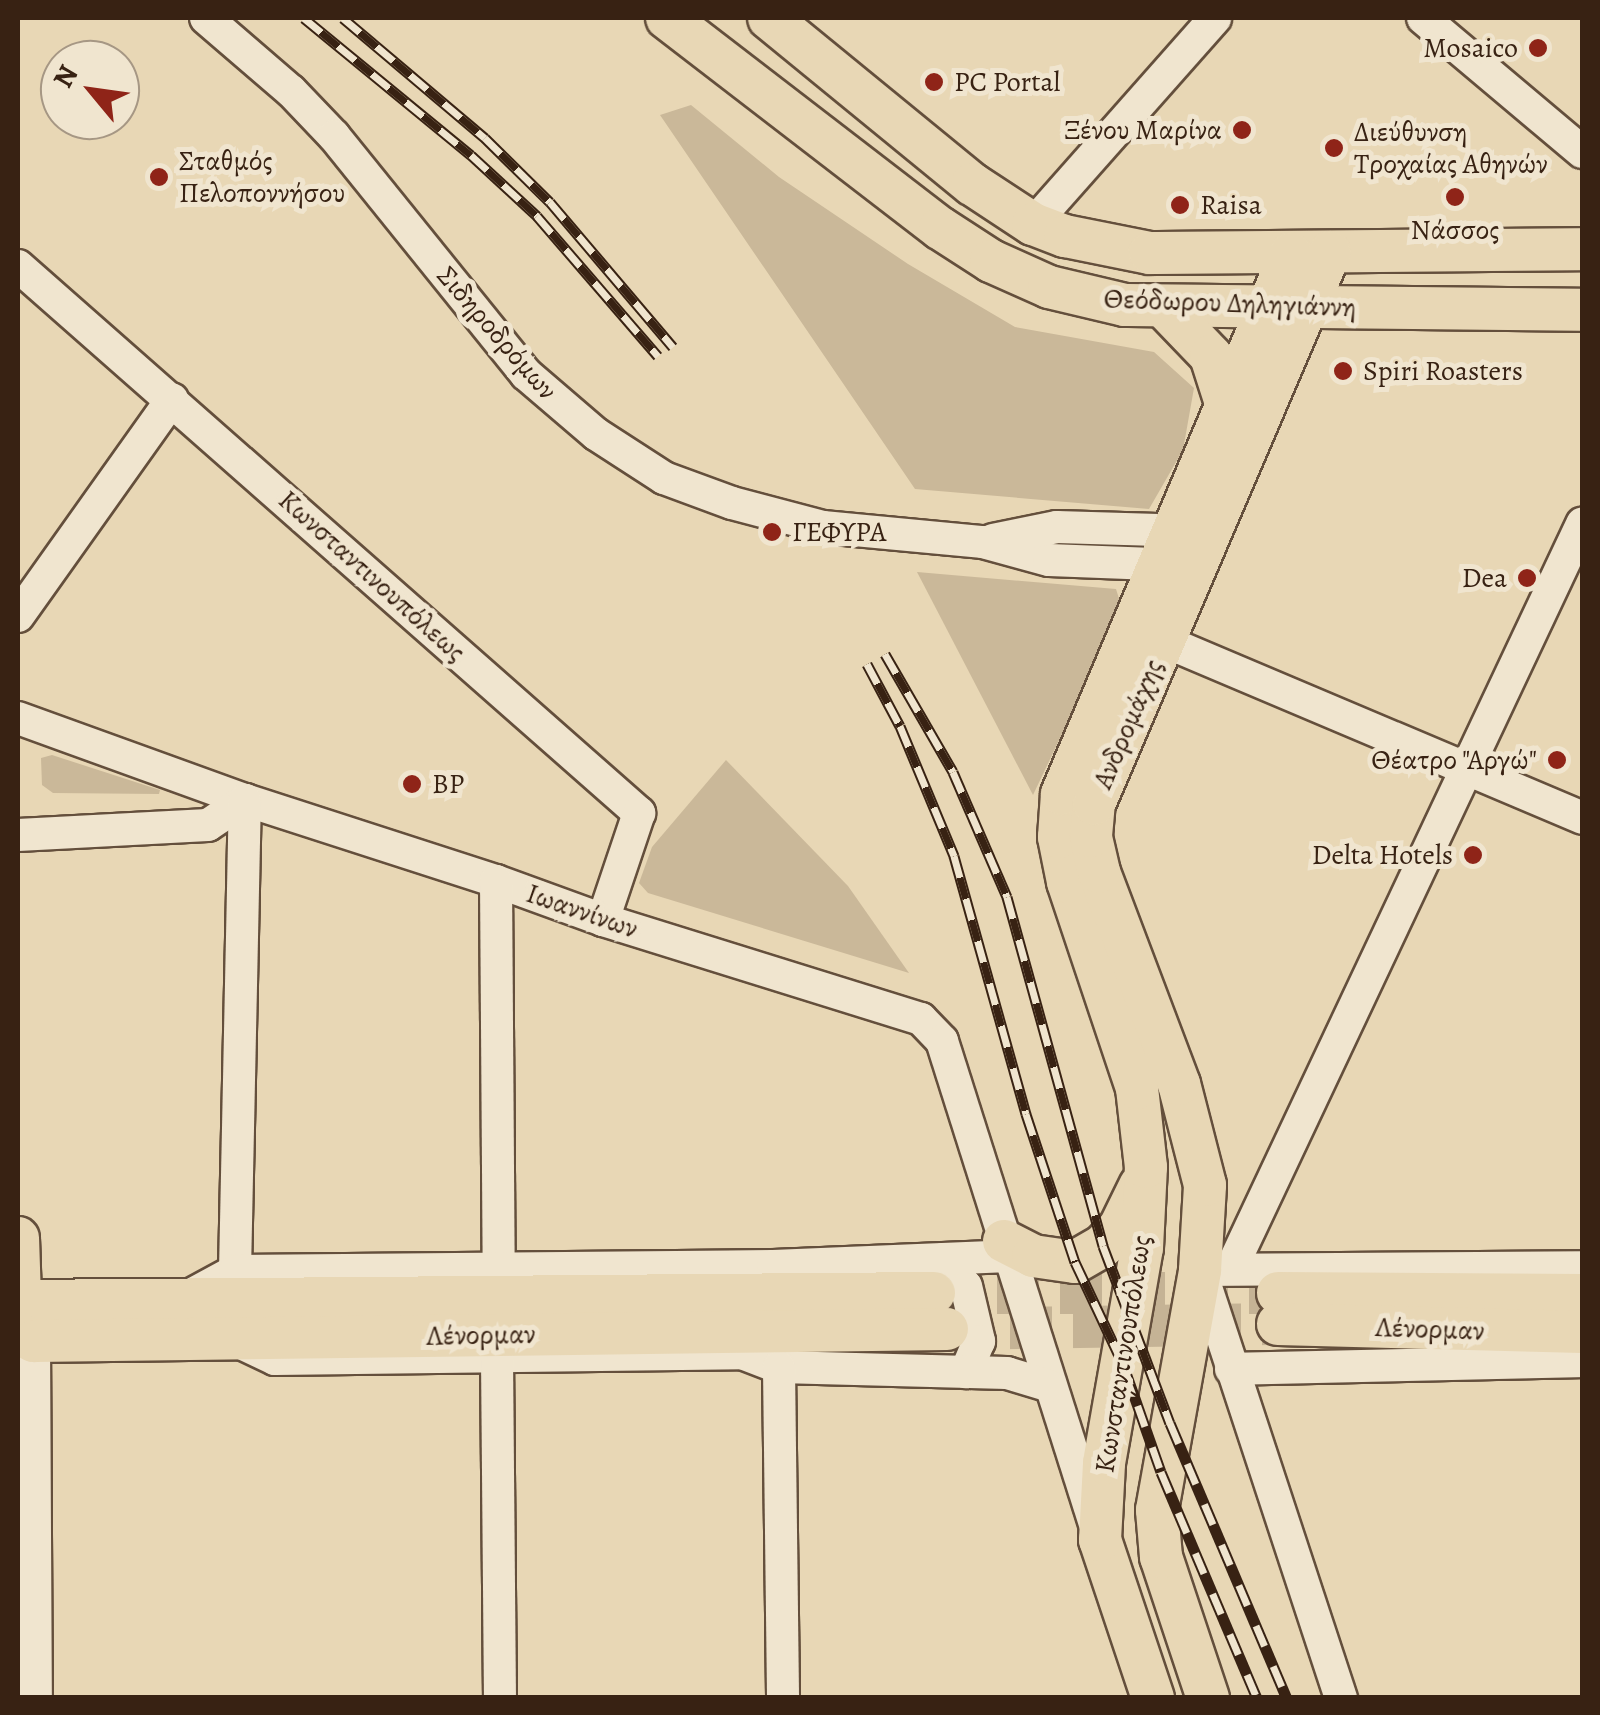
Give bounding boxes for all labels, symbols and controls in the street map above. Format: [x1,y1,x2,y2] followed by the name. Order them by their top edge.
[1423,31,1518,65] place label: Mosaico
[1527,37,1549,59] marker: Mosaico
[40,40,140,140] north arrow
[44,58,87,95] text: N
[954,65,1060,99] place label: PC Portal
[923,71,945,93] marker: PC Portal
[1064,113,1222,147] place label: Ξένου Μαρίνα
[1354,115,1548,181] place label: Διεύθυνση Τροχαίας Αθηνών
[1231,119,1253,141] marker: Ξένου Μαρίνα
[1323,137,1345,159] marker: Διεύθυνση Τροχαίας Αθηνών
[179,144,345,210] place label: Σταθμός Πελοποννήσου
[148,166,170,188] marker: Σταθμός Πελοποννήσου
[1444,186,1466,208] marker: Νάσσος
[1200,188,1262,222] place label: Raisa
[1169,194,1191,216] marker: Raisa
[1411,213,1499,247] place label: Νάσσος
[430,259,564,407] street label: Σιδηροδρόμων
[1103,282,1357,324] street label: Θεόδωρου Δηληγιάννη
[1363,354,1523,388] place label: Spiri Roasters
[1332,360,1354,382] marker: Spiri Roasters
[272,483,472,669] street label: Κωνσταντινουπόλεως
[792,515,886,549] place label: ΓΕΦΥΡΑ
[761,521,783,543] marker: ΓΕΦΥΡΑ
[1462,561,1507,595] place label: Dea
[1516,567,1538,589] marker: Dea
[1086,654,1170,794] street label: Ανδρομάχης
[1371,743,1537,777] place label: Θέατρο "Αργώ"
[1546,749,1568,771] marker: Θέατρο "Αργώ"
[432,767,464,801] place label: BP
[401,773,423,795] marker: BP
[1312,838,1453,872] place label: Delta Hotels
[1462,844,1484,866] marker: Delta Hotels
[522,876,642,946] street label: Ιωαννίνων
[1088,1233,1158,1475] street label: Κωνσταντινουπόλεως
[1375,1310,1485,1348] street label: Λένορμαν
[426,1317,536,1353] street label: Λένορμαν

